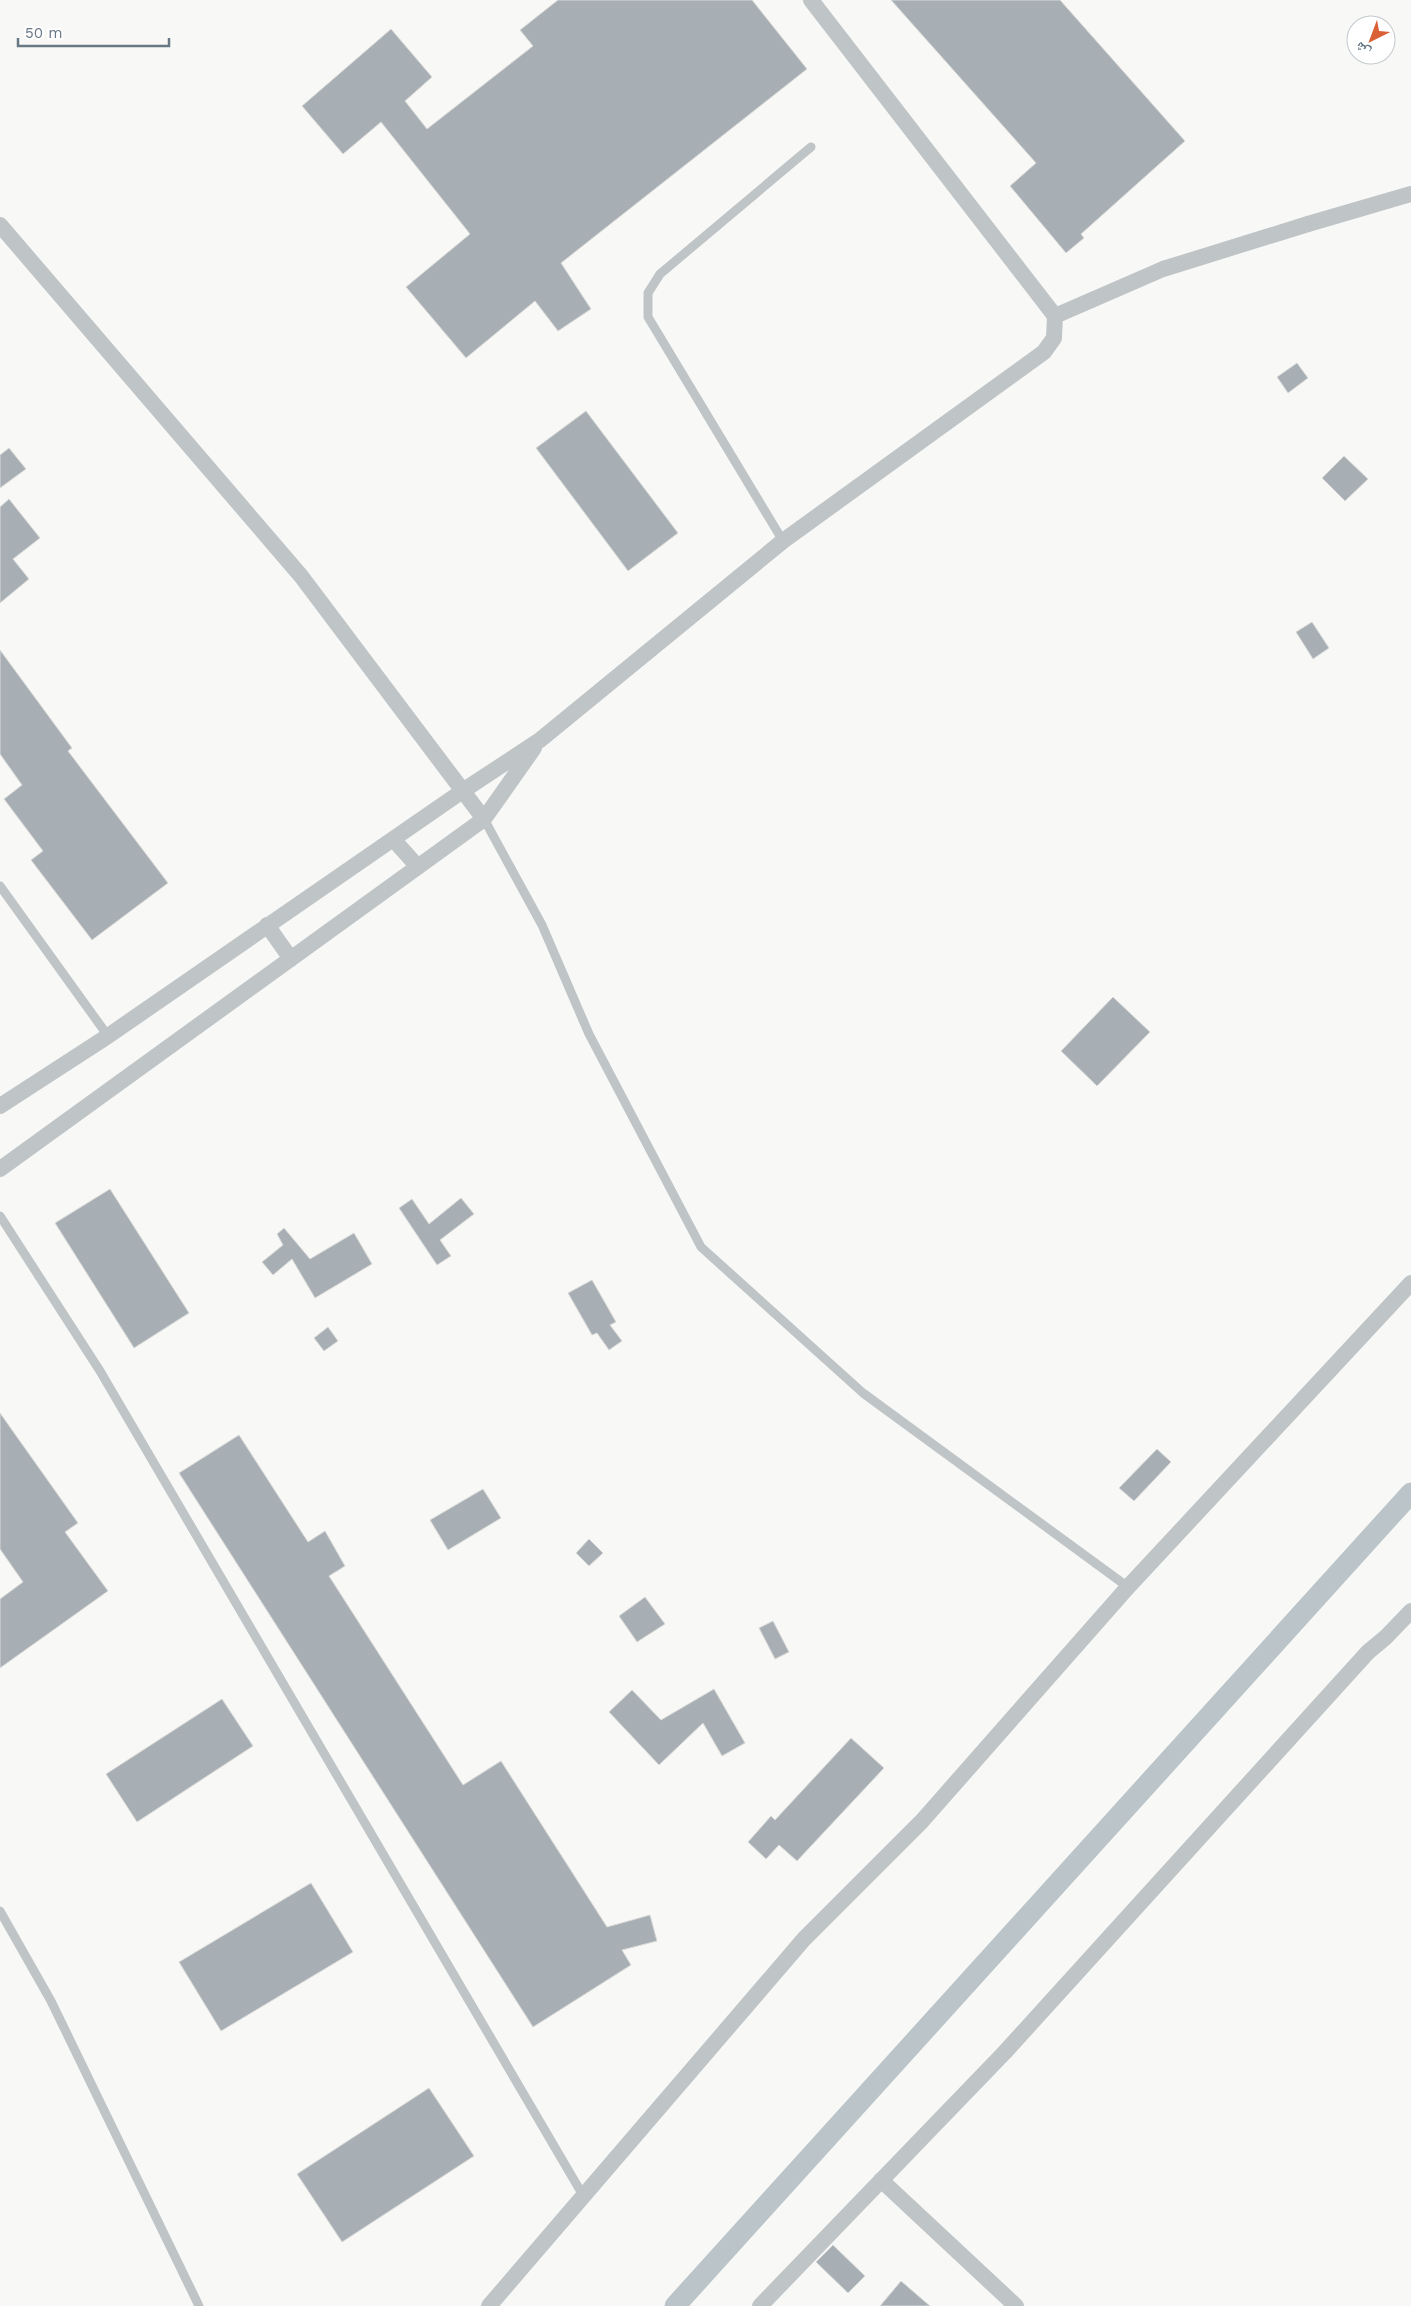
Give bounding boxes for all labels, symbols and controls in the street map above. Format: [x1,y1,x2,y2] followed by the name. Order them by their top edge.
[18,15,169,47] scale bar
[1346,15,1396,65] north arrow
[25,24,62,42] text: 50 m
[1351,38,1374,61] text: ش

